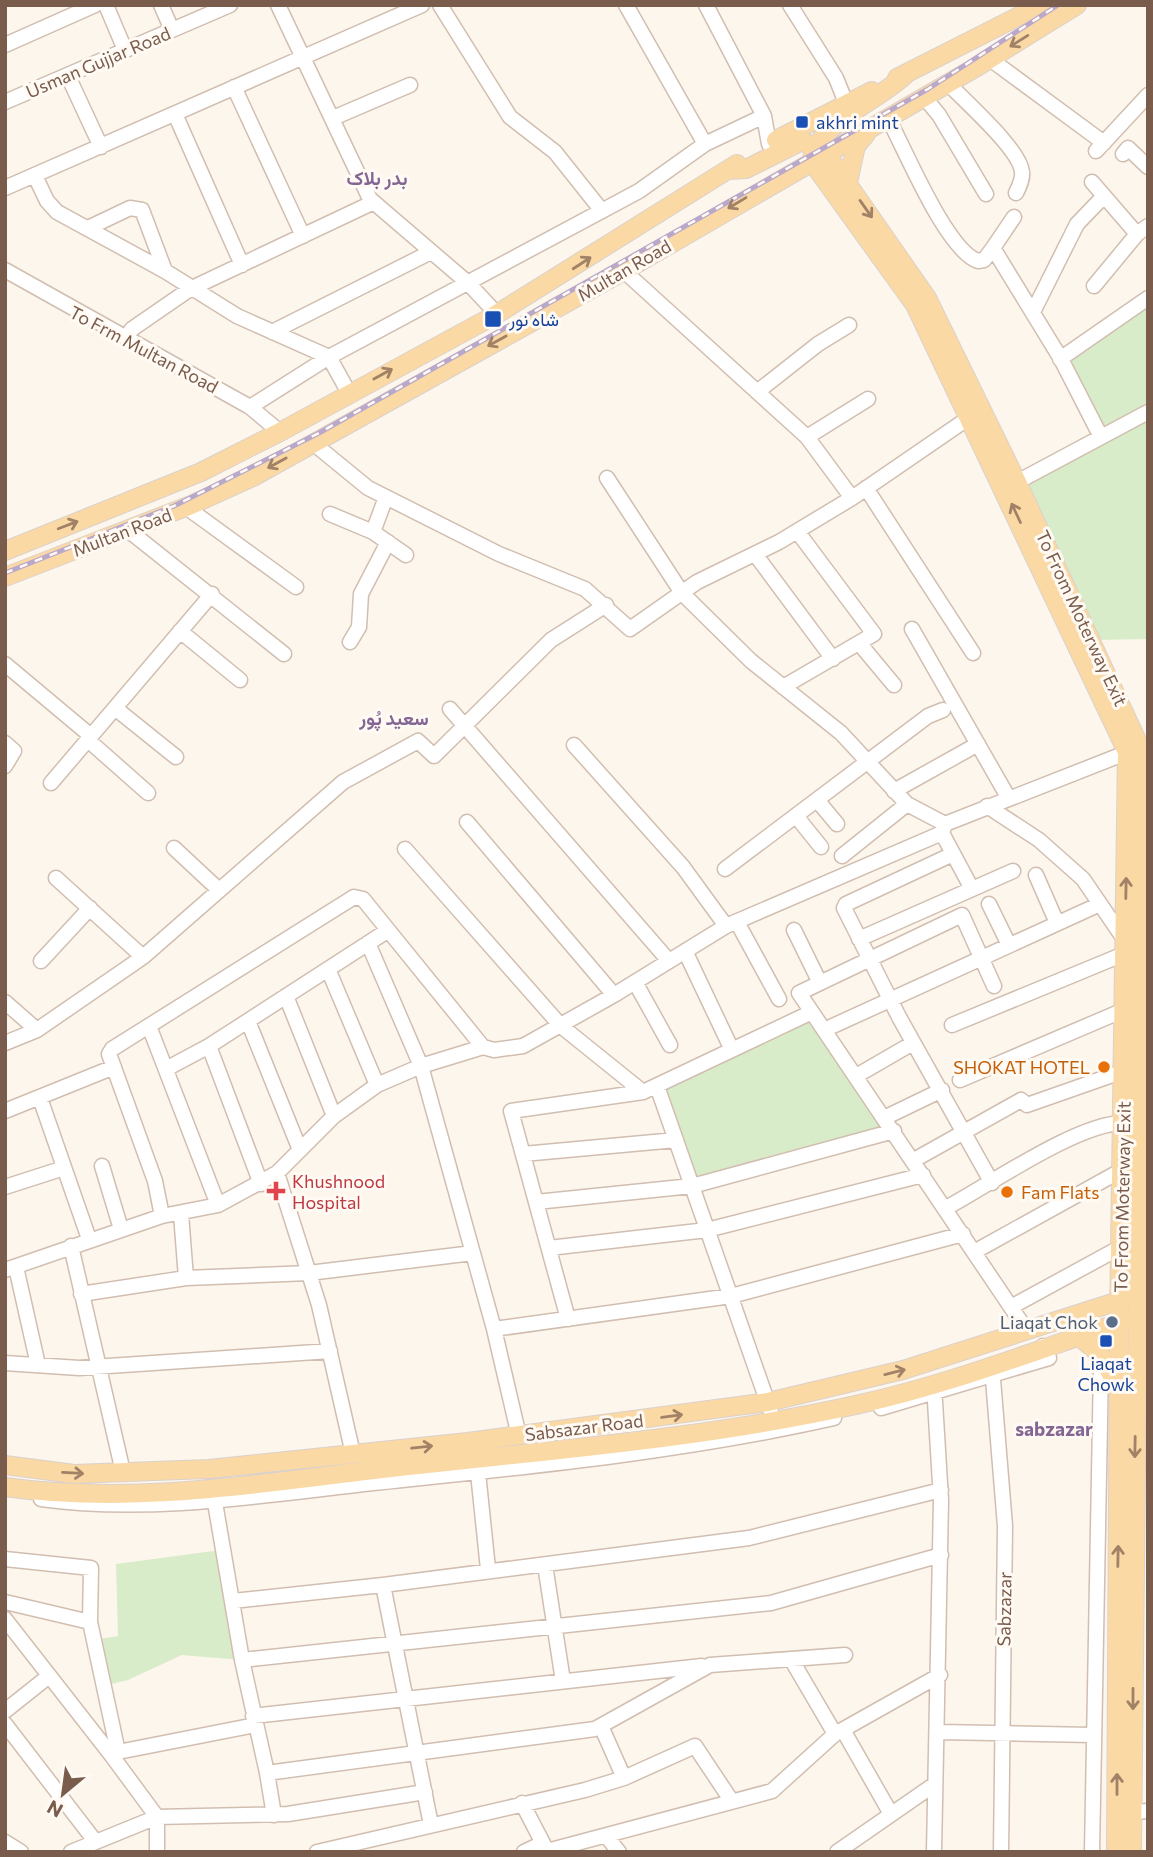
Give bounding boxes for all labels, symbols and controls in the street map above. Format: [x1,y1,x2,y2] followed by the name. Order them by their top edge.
[22,22,174,102] street label: Usman Gujjar Road
[1009,35,1029,49] one-way arrow
[816,111,899,133] place label: akhri mint
[794,114,810,130] marker: akhri mint
[346,166,408,191] district label: بدر بلاک
[727,197,747,211] one-way arrow
[859,198,873,218] one-way arrow
[573,234,675,306] street label: Multan Road
[572,256,591,270] one-way arrow
[66,301,222,397] street label: To Frm Multan Road
[508,308,559,331] place label: شاہ نور
[483,309,503,329] marker: شاہ نور
[487,335,508,348] one-way arrow
[373,367,393,381] one-way arrow
[267,457,287,471] one-way arrow
[69,503,175,561] street label: Multan Road
[1008,503,1021,524] one-way arrow
[57,518,79,531] one-way arrow
[1032,527,1132,709] street label: To From Moterway Exit
[358,706,429,732] district label: سعید پُور
[1119,876,1132,899] one-way arrow
[953,1056,1090,1078] place label: SHOKAT HOTEL
[1096,1059,1112,1075] marker: SHOKAT HOTEL
[1109,1101,1135,1293] street label: To From Moterway Exit
[292,1170,385,1213] place label: Khushnood Hospital
[266,1181,286,1201] marker: Khushnood Hospital
[1021,1181,1099,1203] place label: Fam Flats
[999,1184,1015,1200] marker: Fam Flats
[1000,1311,1098,1333] place label: Liaqat Chok
[1104,1314,1120,1330] marker: Liaqat Chok
[1098,1333,1114,1349] marker: Liaqat Chowk
[1077,1352,1135,1395] place label: Liaqat Chowk
[883,1365,905,1378] one-way arrow
[524,1409,644,1445] street label: Sabsazar Road
[660,1409,683,1422] one-way arrow
[1015,1417,1093,1440] district label: sabzazar
[1128,1435,1142,1458] one-way arrow
[410,1440,432,1453] one-way arrow
[61,1467,84,1480] one-way arrow
[1111,1545,1125,1568] one-way arrow
[992,1572,1016,1646] street label: Sabzazar
[1126,1687,1140,1710] one-way arrow
[28,1759,98,1829] north arrow
[1110,1772,1124,1795] one-way arrow
[43,1796,66,1823] text: N

